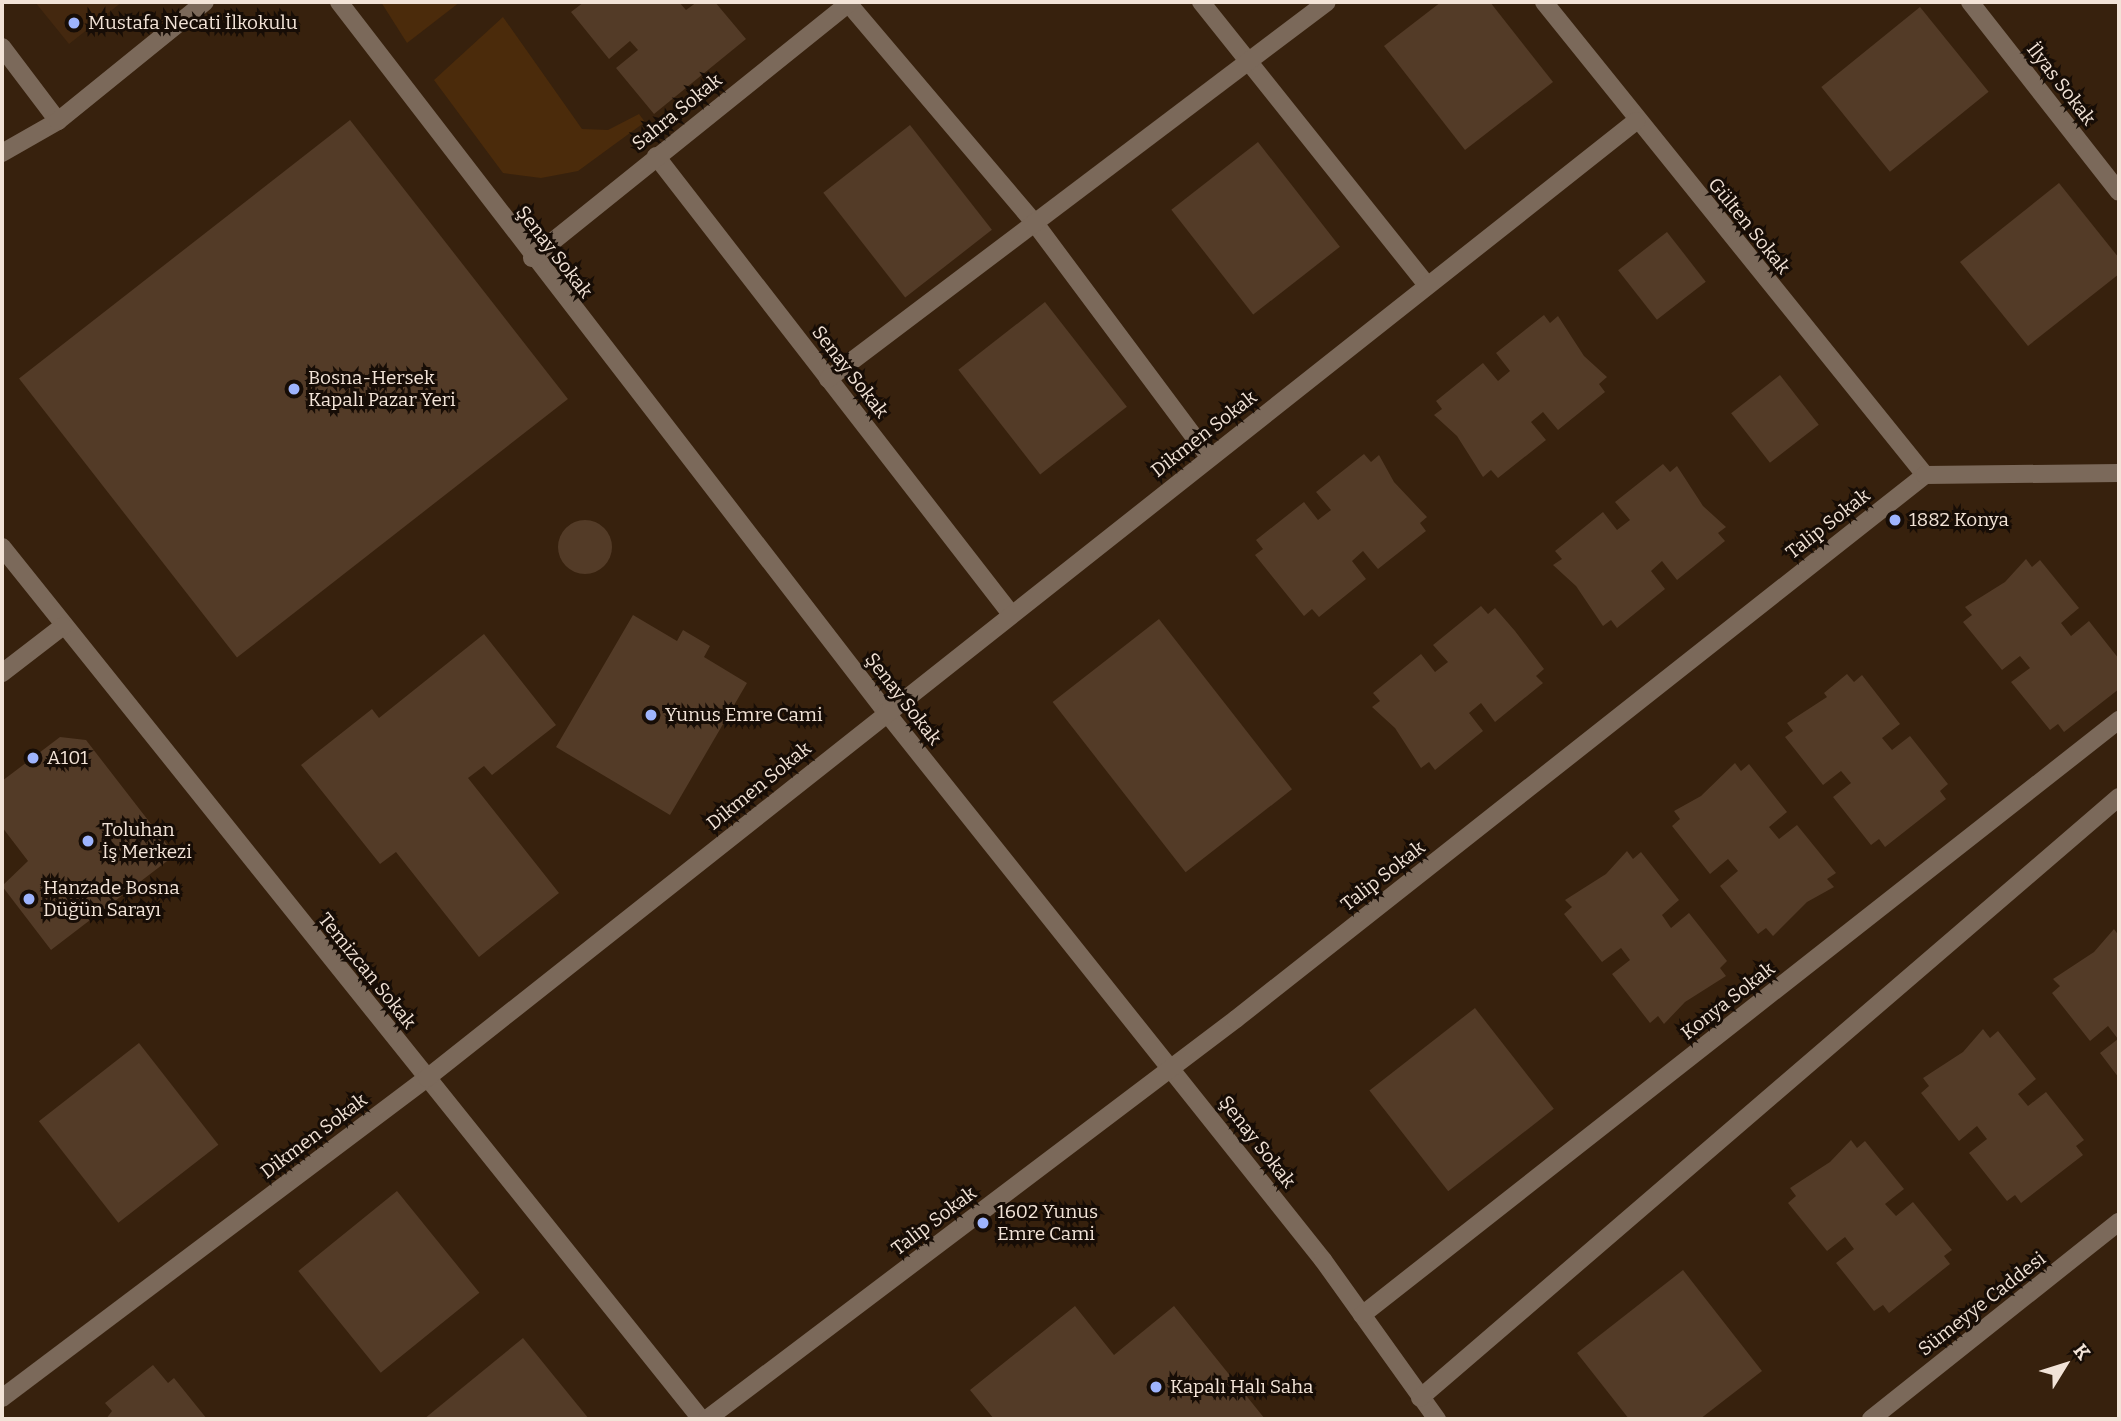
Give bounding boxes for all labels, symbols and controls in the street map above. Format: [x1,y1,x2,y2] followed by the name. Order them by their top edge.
[88,12,298,34] place label: Mustafa Necati İlkokulu
[66,15,82,31] marker: Mustafa Necati İlkokulu
[2022,38,2100,130] street label: İlyas Sokak
[628,69,726,155] street label: Sahra Sokak
[1703,173,1795,279] street label: Gülten Sokak
[511,201,597,303] street label: Şenay Sokak
[807,321,893,423] street label: Senay Sokak
[308,367,456,411] place label: Bosna-Hersek Kapalı Pazar Yeri
[286,381,302,397] marker: Bosna-Hersek Kapalı Pazar Yeri
[1147,386,1261,482] street label: Dikmen Sokak
[1782,484,1874,564] street label: Talip Sokak
[1909,509,2009,531] place label: 1882 Konya
[1887,512,1903,528] marker: 1882 Konya
[860,648,946,750] street label: Şenay Sokak
[665,704,823,726] place label: Yunus Emre Cami
[643,707,659,723] marker: Yunus Emre Cami
[702,737,816,835] street label: Dikmen Sokak
[47,747,88,769] place label: A101
[25,750,41,766] marker: A101
[102,819,192,863] place label: Toluhan İş Merkezi
[80,833,96,849] marker: Toluhan İş Merkezi
[1337,836,1429,916] street label: Talip Sokak
[43,877,180,921] place label: Hanzade Bosna Düğün Sarayı
[21,891,37,907] marker: Hanzade Bosna Düğün Sarayı
[313,908,421,1034] street label: Temizcan Sokak
[1677,957,1779,1045] street label: Konya Sokak
[256,1089,372,1183] street label: Dikmen Sokak
[1214,1091,1300,1193] street label: Şenay Sokak
[887,1182,981,1260] street label: Talip Sokak
[997,1201,1098,1245] place label: 1602 Yunus Emre Cami
[975,1215,991,1231] marker: 1602 Yunus Emre Cami
[1914,1247,2050,1361] street label: Sümeyye Caddesi
[2030,1330,2100,1400] north arrow
[2069,1339,2095,1364] text: K
[1170,1376,1313,1398] place label: Kapalı Halı Saha
[1148,1379,1164,1395] marker: Kapalı Halı Saha

